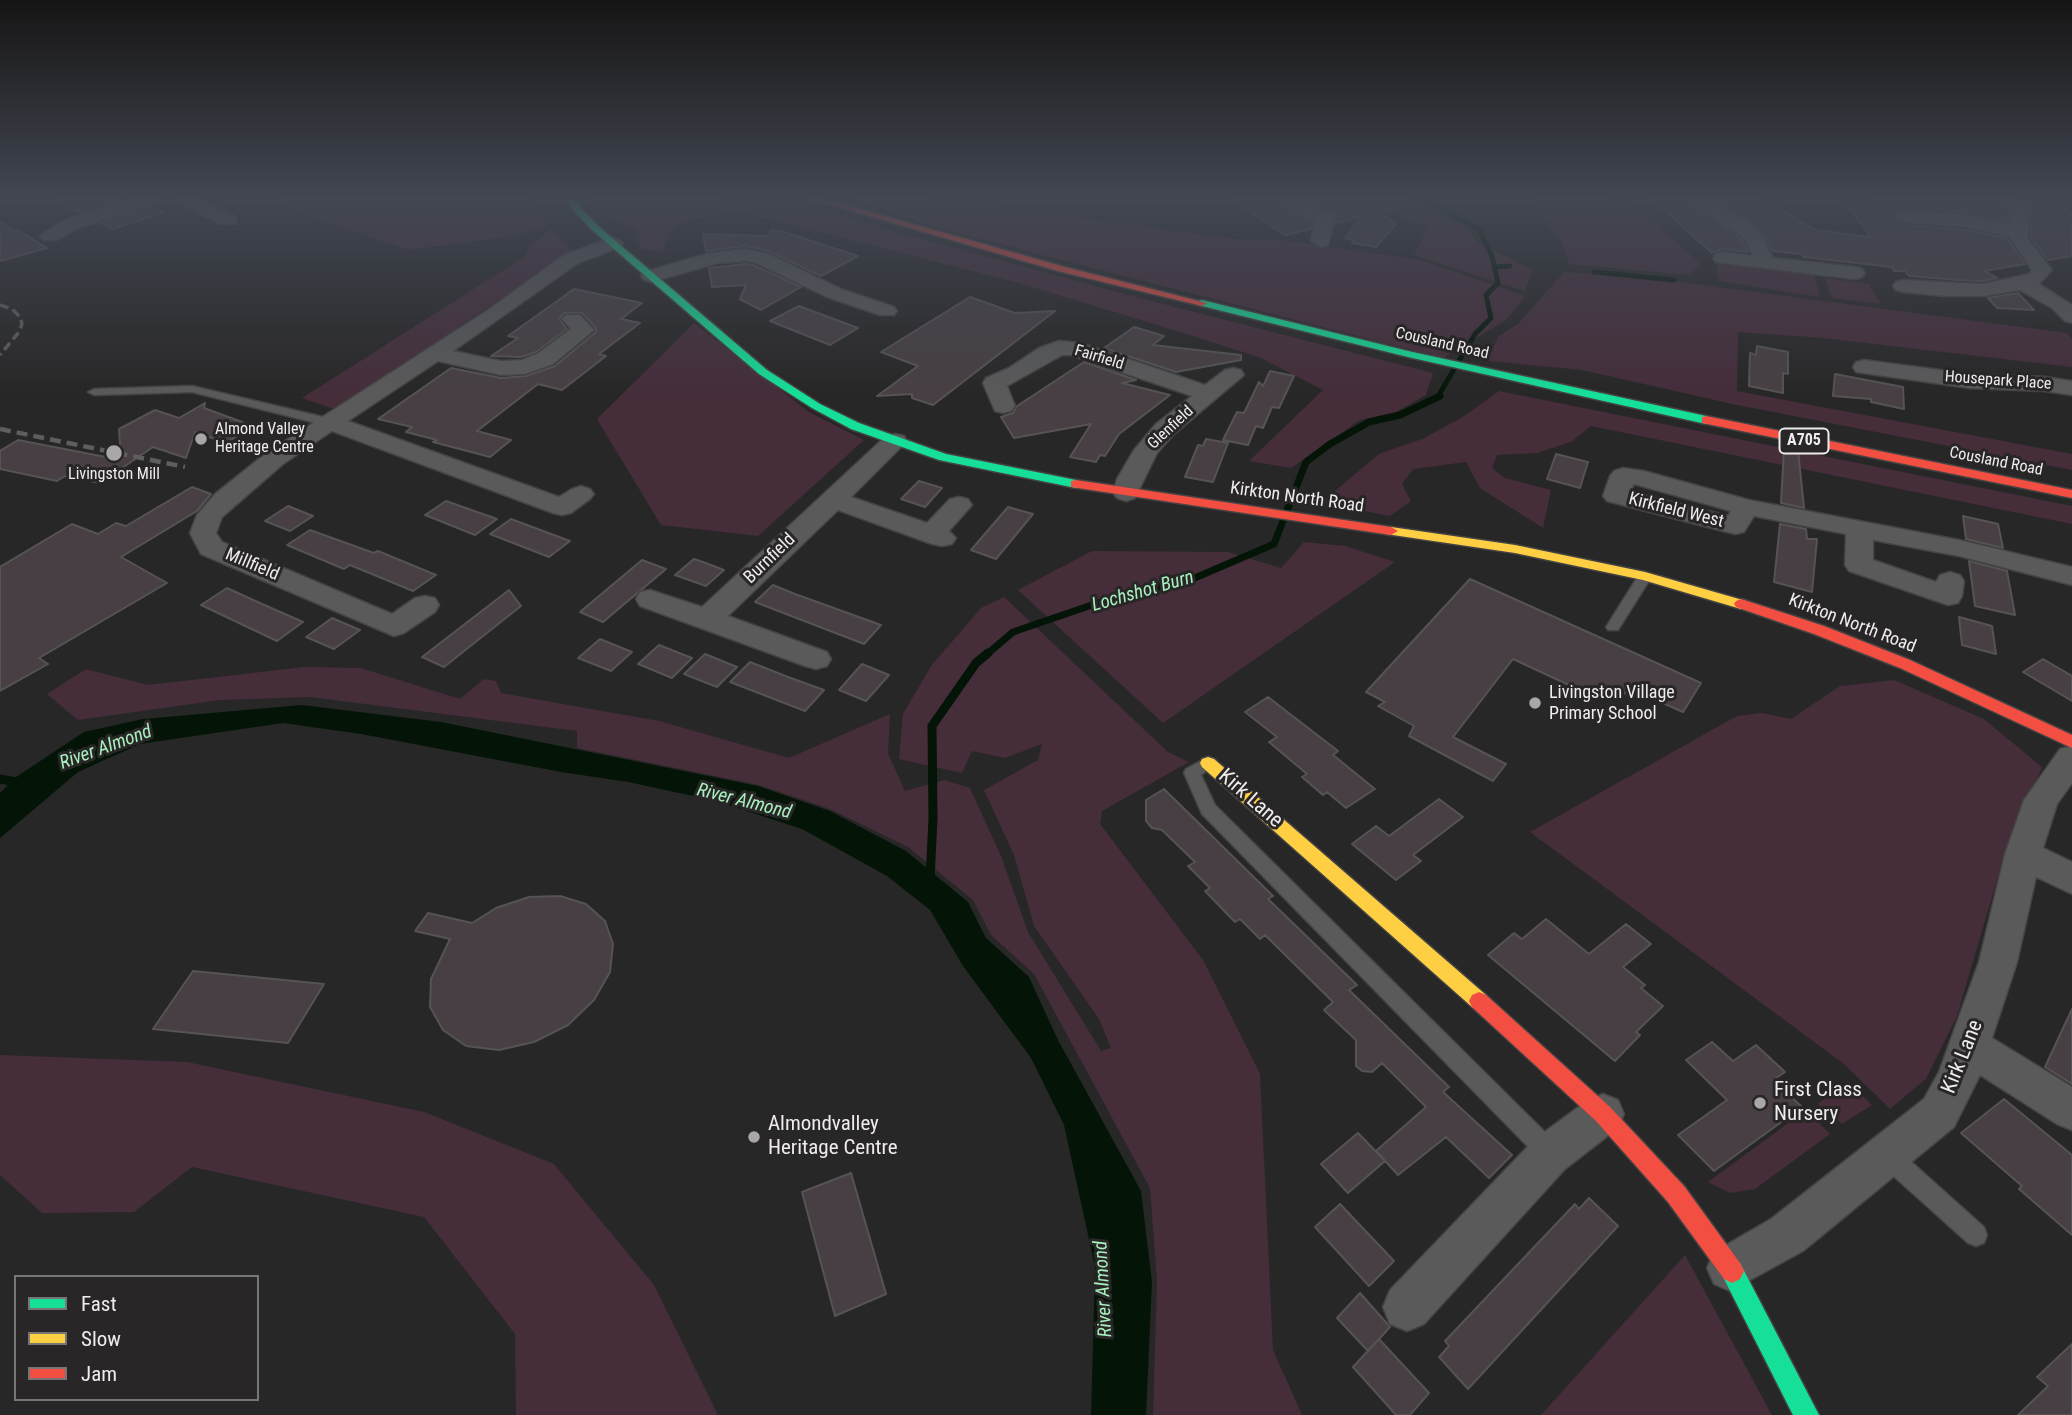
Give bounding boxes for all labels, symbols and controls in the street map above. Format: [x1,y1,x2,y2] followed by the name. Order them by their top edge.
[1394,324,1490,364] street label: Cousland Road
[1072,341,1126,375] street label: Fairfield
[1944,368,2052,394] street label: Housepark Place
[1144,402,1198,454] street label: Glenfield
[215,420,314,458] place label: Almond Valley Heritage Centre
[1780,428,1828,454] road number: A705
[193,431,209,447] marker: Almond Valley Heritage Centre
[104,443,124,463] marker: Livingston Mill
[1948,444,2044,480] street label: Cousland Road
[68,465,160,485] place label: Livingston Mill
[1229,478,1365,518] street label: Kirkton North Road
[1626,489,1726,533] street label: Kirkfield West
[740,529,800,589] street label: Burnfield
[222,544,282,586] street label: Millfield
[1089,567,1197,617] water label: Lochshot Burn
[1785,590,1919,658] street label: Kirkton North Road
[1549,682,1675,724] place label: Livingston Village Primary School
[1527,695,1543,711] marker: Livingston Village Primary School
[57,721,155,775] water label: River Almond
[1213,764,1287,834] street label: Kirk Lane
[694,779,794,825] water label: River Almond
[1937,1017,1989,1097] street label: Kirk Lane
[1774,1078,1862,1128] place label: First Class Nursery
[1752,1095,1768,1111] marker: First Class Nursery
[768,1112,898,1162] place label: Almondvalley Heritage Centre
[746,1129,762,1145] marker: Almondvalley Heritage Centre
[1090,1240,1118,1338] water label: River Almond
[14,1275,259,1401] legend
[81,1292,117,1316] text: Fast
[81,1327,121,1351] text: Slow
[81,1362,117,1386] text: Jam

